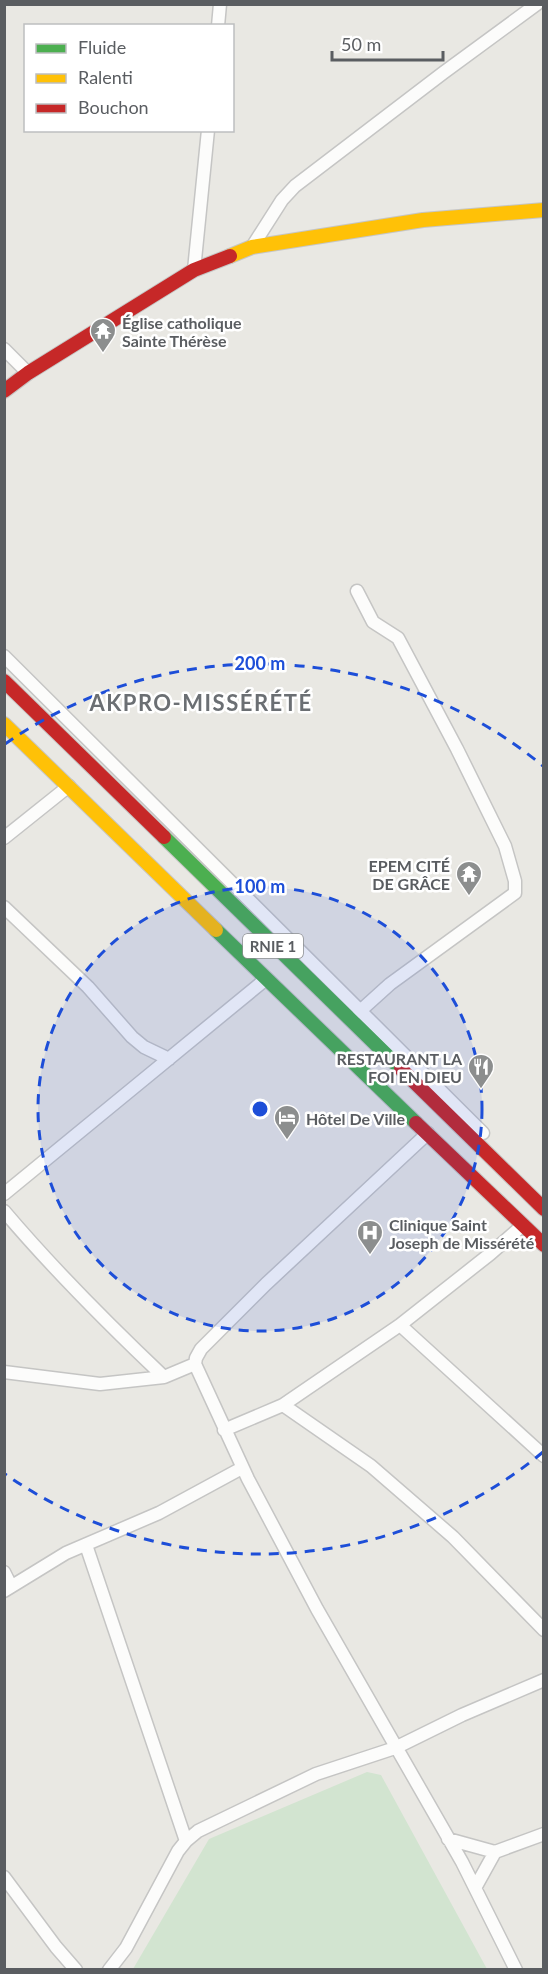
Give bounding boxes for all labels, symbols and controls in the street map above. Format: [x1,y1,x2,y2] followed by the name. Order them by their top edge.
[24,24,234,132] legend
[332,24,443,62] scale bar
[341,33,381,55] text: 50 m
[78,36,126,58] text: Fluide
[78,66,133,88] text: Ralenti
[78,96,149,118] text: Bouchon
[122,313,242,350] place label: Église catholique Sainte Thérèse
[88,316,118,354] temple icon: Église catholique Sainte Thérèse
[235,652,285,674] text: 200 m
[88,689,313,716] district label: AKPRO-MISSÉRÉTÉ
[369,856,450,893] place label: EPEM CITÉ DE GRÂCE
[454,859,484,897] temple icon: EPEM CITÉ DE GRÂCE
[235,875,285,897] text: 100 m
[243,934,303,958] road number: RNIE 1
[336,1049,463,1086] place label: RESTAURANT LA FOI EN DIEU
[466,1052,496,1090] restaurant icon: RESTAURANT LA FOI EN DIEU
[250,1099,270,1119] centre of rings
[272,1103,302,1141] hotel icon: Hôtel De Ville
[306,1109,405,1128] place label: Hôtel De Ville
[389,1215,535,1252] place label: Clinique Saint Joseph de Missérété
[355,1218,385,1256] hospital icon: Clinique Saint Joseph de Missérété

